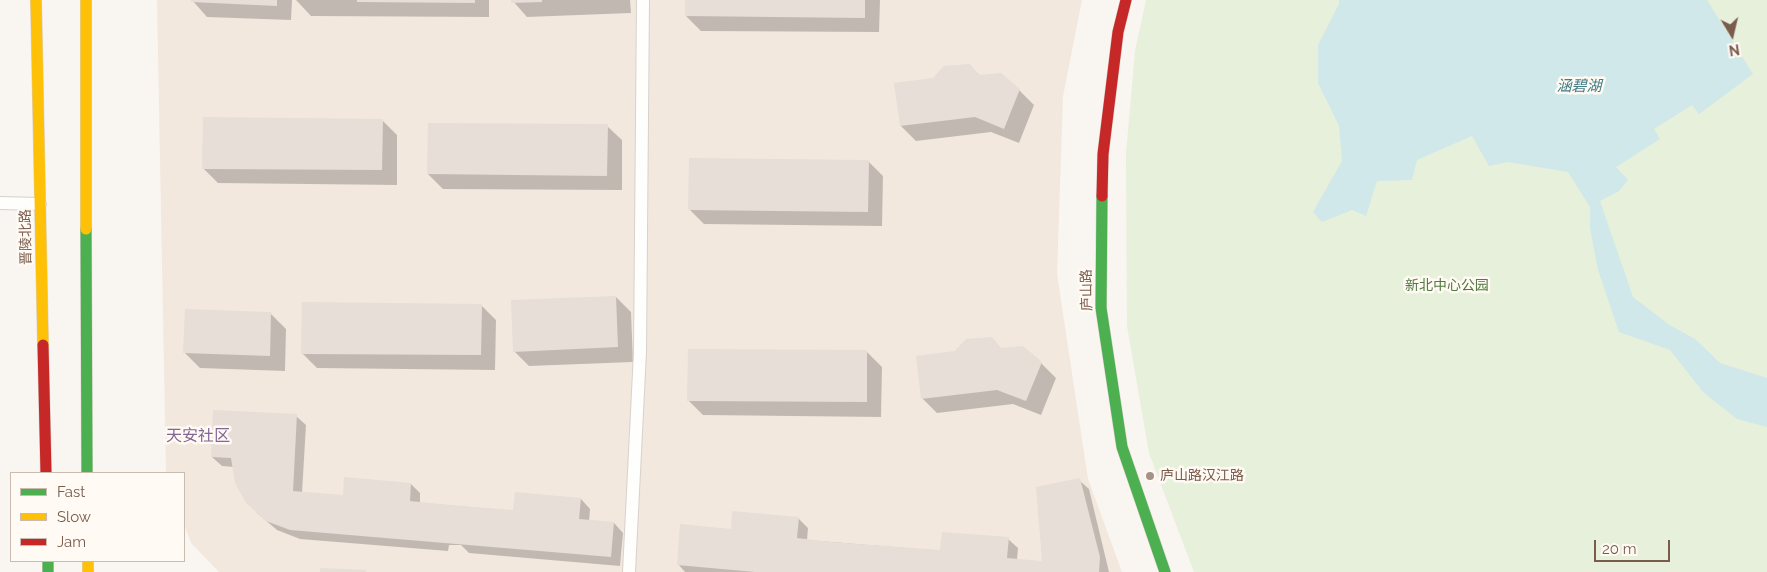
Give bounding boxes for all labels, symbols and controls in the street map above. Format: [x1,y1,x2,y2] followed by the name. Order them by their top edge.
[1707,10,1757,60] north arrow
[1728,41,1741,59] text: N
[1557,77,1601,95] water label: 涵碧湖
[17,209,35,265] street label: 晋陵北路
[1078,269,1096,311] street label: 庐山路
[1405,278,1489,294] park label: 新北中心公园
[166,426,230,446] district label: 天安社区
[1160,468,1244,484] place label: 庐山路汉江路
[1144,470,1156,482] marker: 庐山路汉江路
[10,472,185,562] legend
[57,483,85,501] text: Fast
[57,508,91,526] text: Slow
[1597,530,1673,562] scale bar
[57,533,86,551] text: Jam
[1602,540,1637,558] text: 20 m

